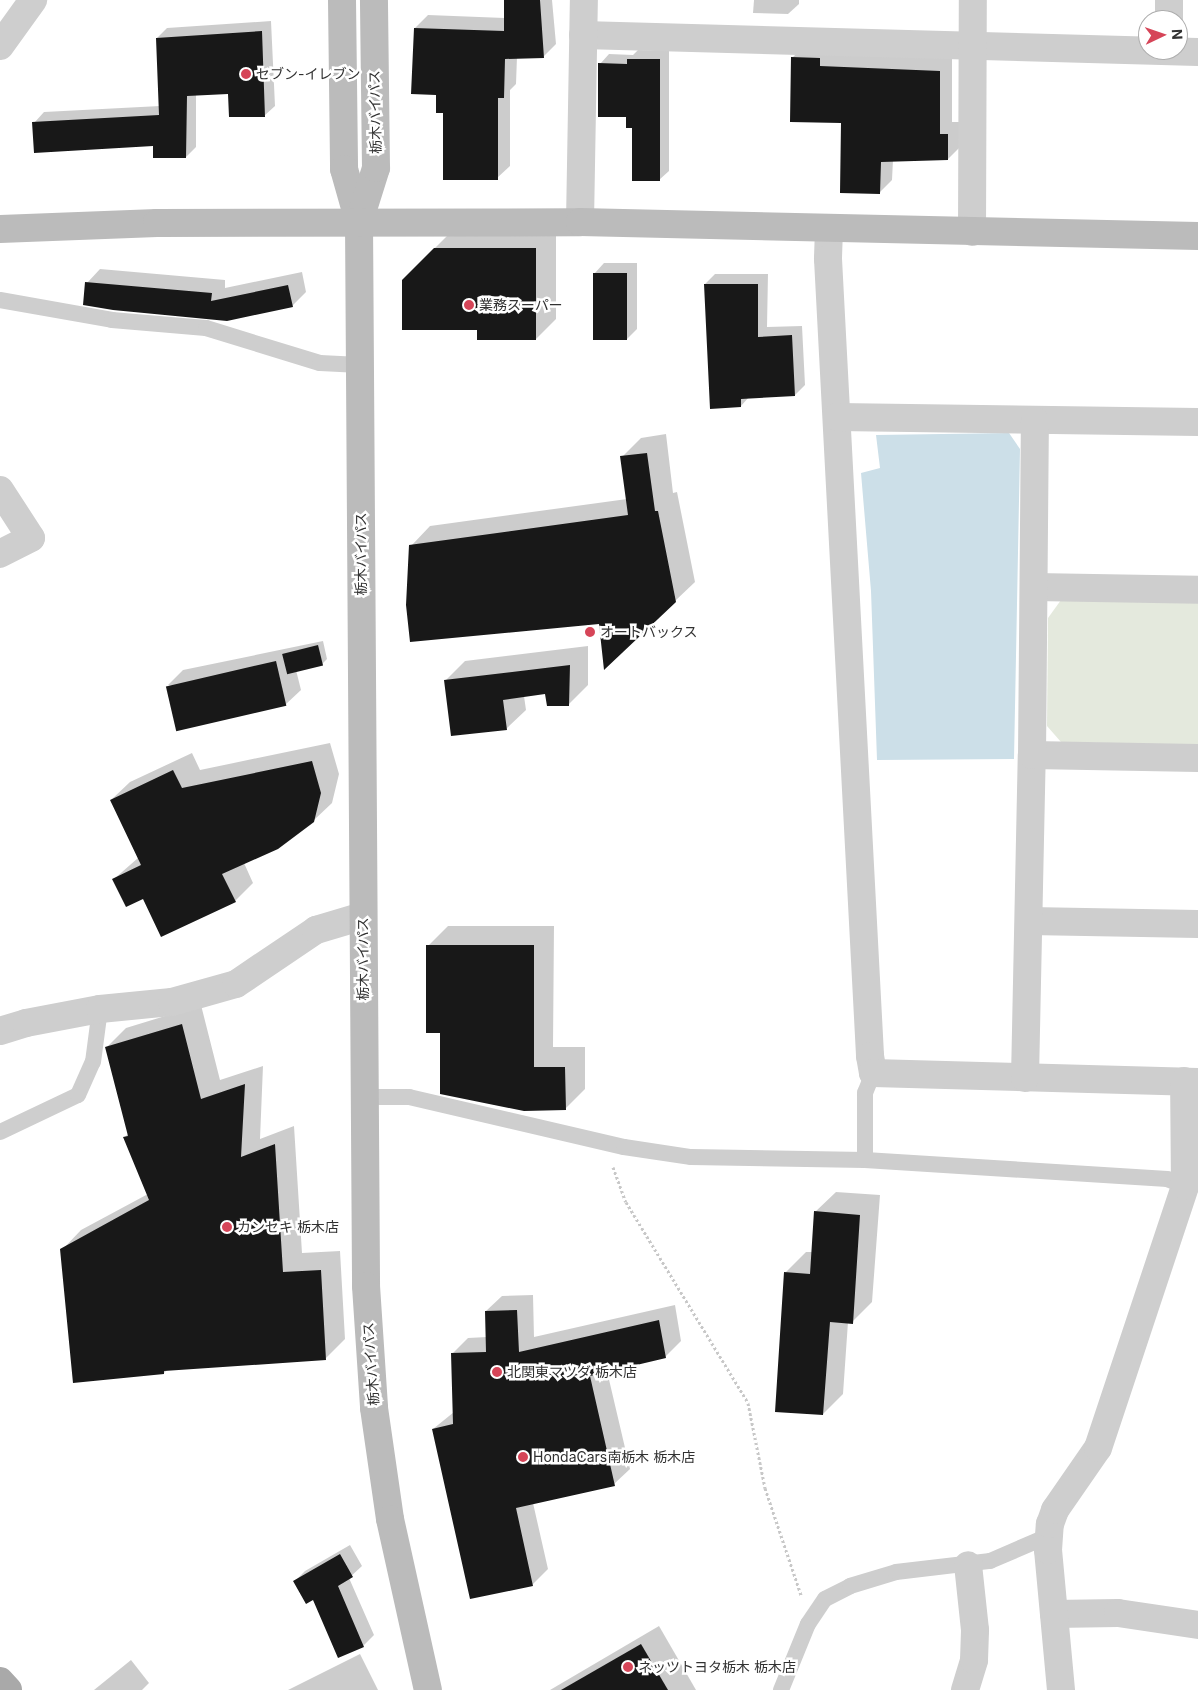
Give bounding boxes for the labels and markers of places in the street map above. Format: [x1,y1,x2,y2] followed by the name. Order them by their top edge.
[256,66,360,82] place label: セブン-イレブン
[240,68,252,80] marker: セブン-イレブン
[479,297,563,313] place label: 業務スーパー
[463,299,475,311] marker: 業務スーパー
[600,624,698,640] place label: オートバックス
[584,626,596,638] marker: オートバックス
[237,1219,339,1235] place label: カンセキ 栃木店
[221,1221,233,1233] marker: カンセキ 栃木店
[507,1364,637,1380] place label: 北関東マツダ 栃木店
[491,1366,503,1378] marker: 北関東マツダ 栃木店
[533,1449,695,1465] place label: HondaCars南栃木 栃木店
[517,1451,529,1463] marker: HondaCars南栃木 栃木店
[638,1659,796,1675] place label: ネッツトヨタ栃木 栃木店
[622,1661,634,1673] marker: ネッツトヨタ栃木 栃木店

